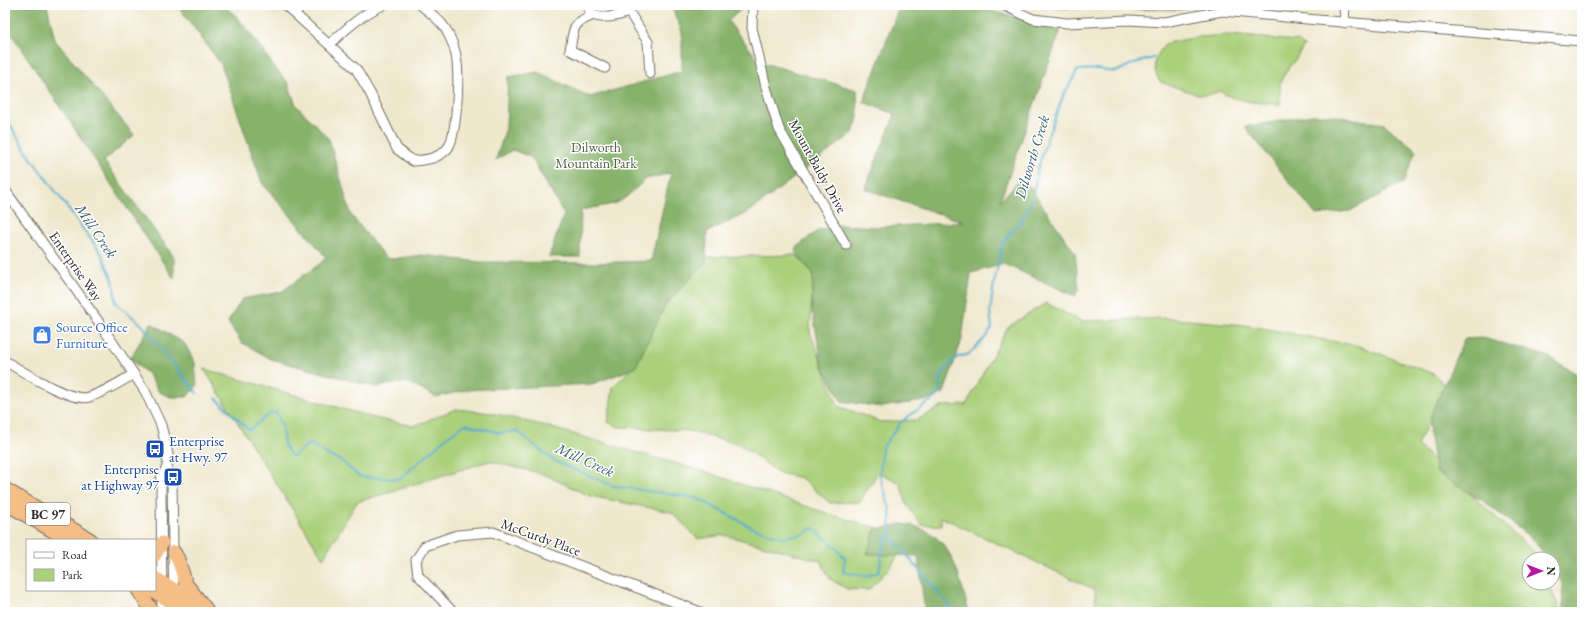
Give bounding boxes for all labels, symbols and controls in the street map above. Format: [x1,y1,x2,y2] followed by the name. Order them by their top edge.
[1009,113,1053,202] water label: Dilworth Creek
[785,116,851,216] street label: Mount Baldy Drive
[555,138,637,172] park label: Dilworth Mountain Park
[71,199,122,262] water label: Mill Creek
[45,228,107,305] street label: Enterprise Way
[56,318,128,352] place label: Source Office Furniture
[31,324,53,346] shop icon: Source Office Furniture
[169,432,228,466] place label: Enterprise at Hwy. 97
[144,438,166,460] bus stop icon: Enterprise at Hwy. 97
[552,438,618,481] water label: Mill Creek
[81,460,160,494] place label: Enterprise at Highway 97
[162,466,184,488] bus stop icon: Enterprise at Highway 97
[26,503,70,525] road number: BC 97
[499,514,584,560] street label: McCurdy Place
[26,539,156,591] legend
[62,547,88,563] text: Road
[1521,551,1561,591] north arrow
[62,567,83,583] text: Park
[1544,567,1558,576] text: N

